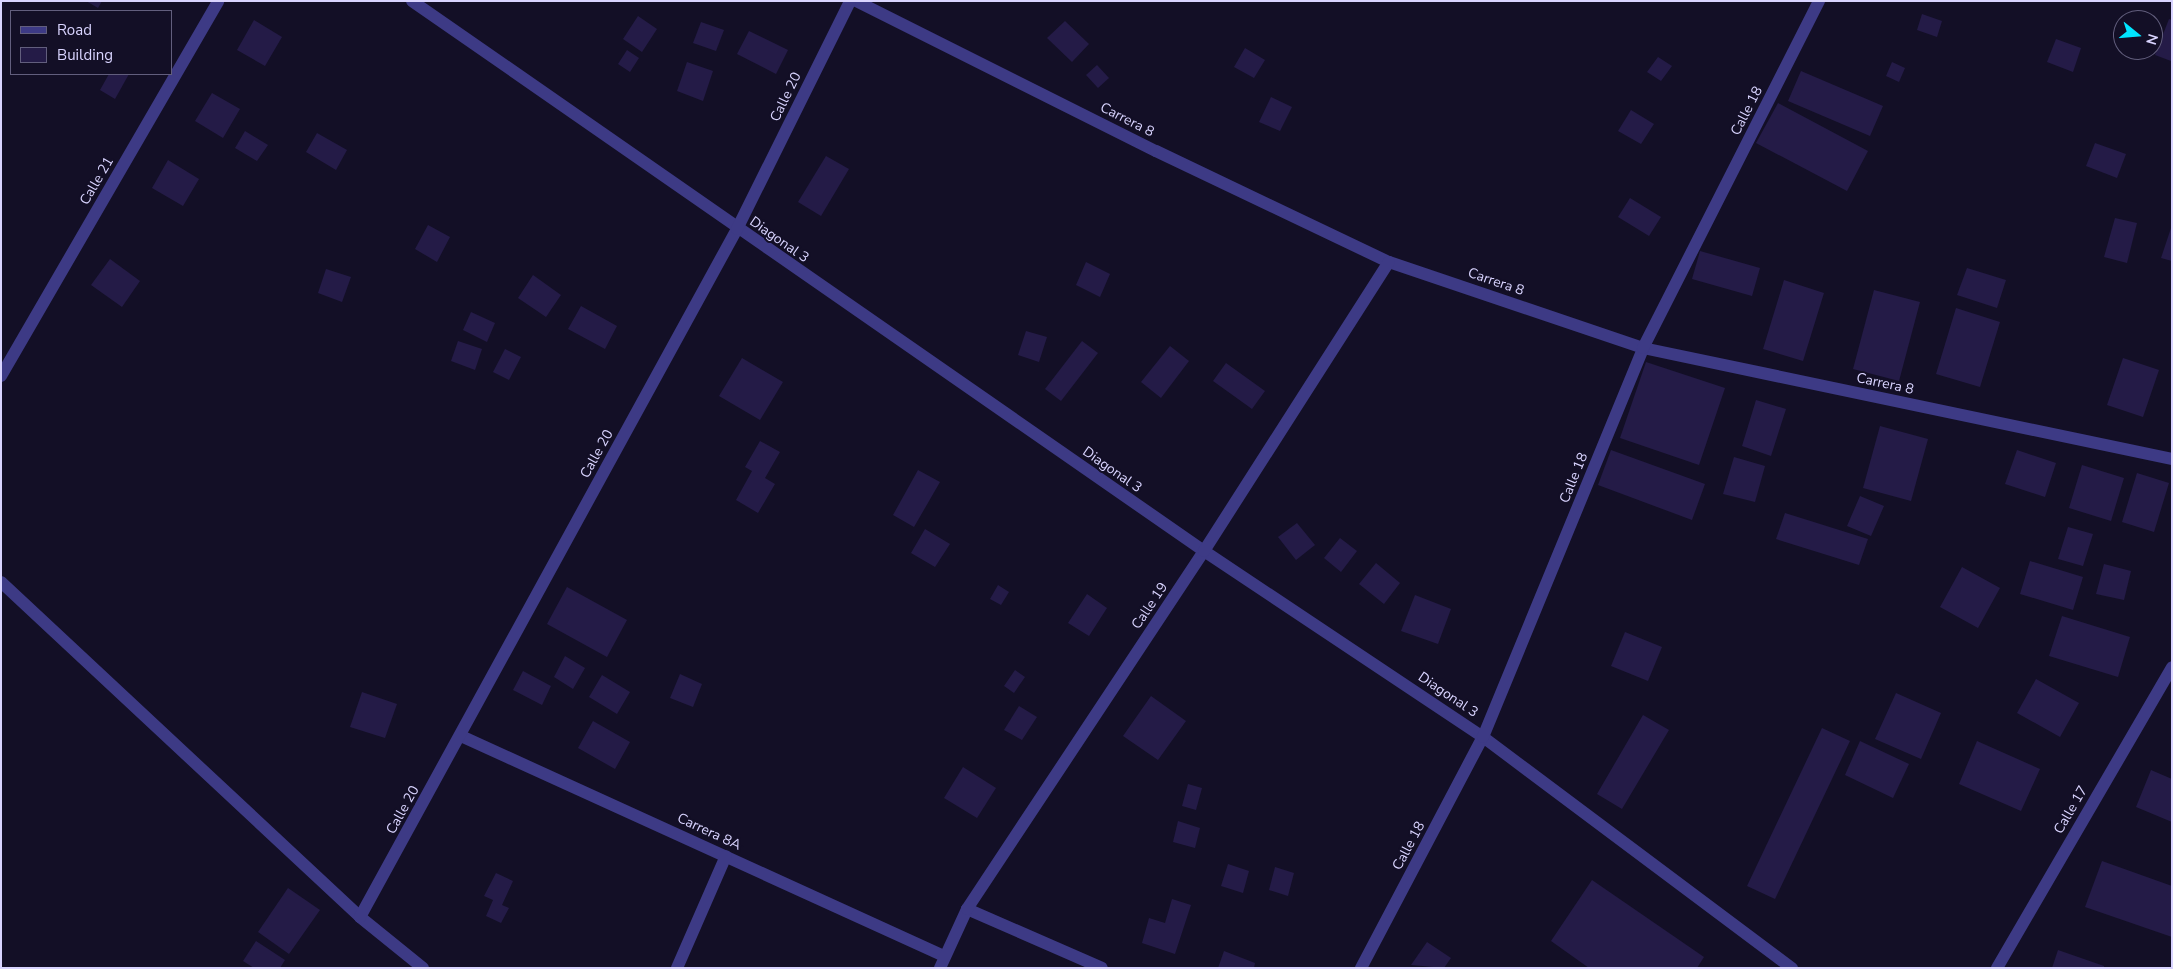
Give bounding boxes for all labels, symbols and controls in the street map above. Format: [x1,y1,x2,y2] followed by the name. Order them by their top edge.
[10,10,172,75] legend
[2113,10,2163,60] north arrow
[57,20,92,40] text: Road
[2141,31,2162,47] text: N
[57,45,113,65] text: Building
[767,70,805,124] street label: Calle 20
[1728,84,1766,138] street label: Calle 18
[1097,99,1157,141] street label: Carrera 8
[77,154,117,208] street label: Calle 21
[746,213,812,267] street label: Diagonal 3
[1466,265,1526,299] street label: Carrera 8
[1855,370,1915,398] street label: Carrera 8
[577,427,617,481] street label: Calle 20
[1079,443,1145,497] street label: Diagonal 3
[1556,450,1592,506] street label: Calle 18
[1128,579,1172,633] street label: Calle 19
[1415,669,1481,721] street label: Diagonal 3
[383,783,423,837] street label: Calle 20
[2051,783,2091,837] street label: Calle 17
[674,810,744,854] street label: Carrera 8A
[1389,819,1429,873] street label: Calle 18

